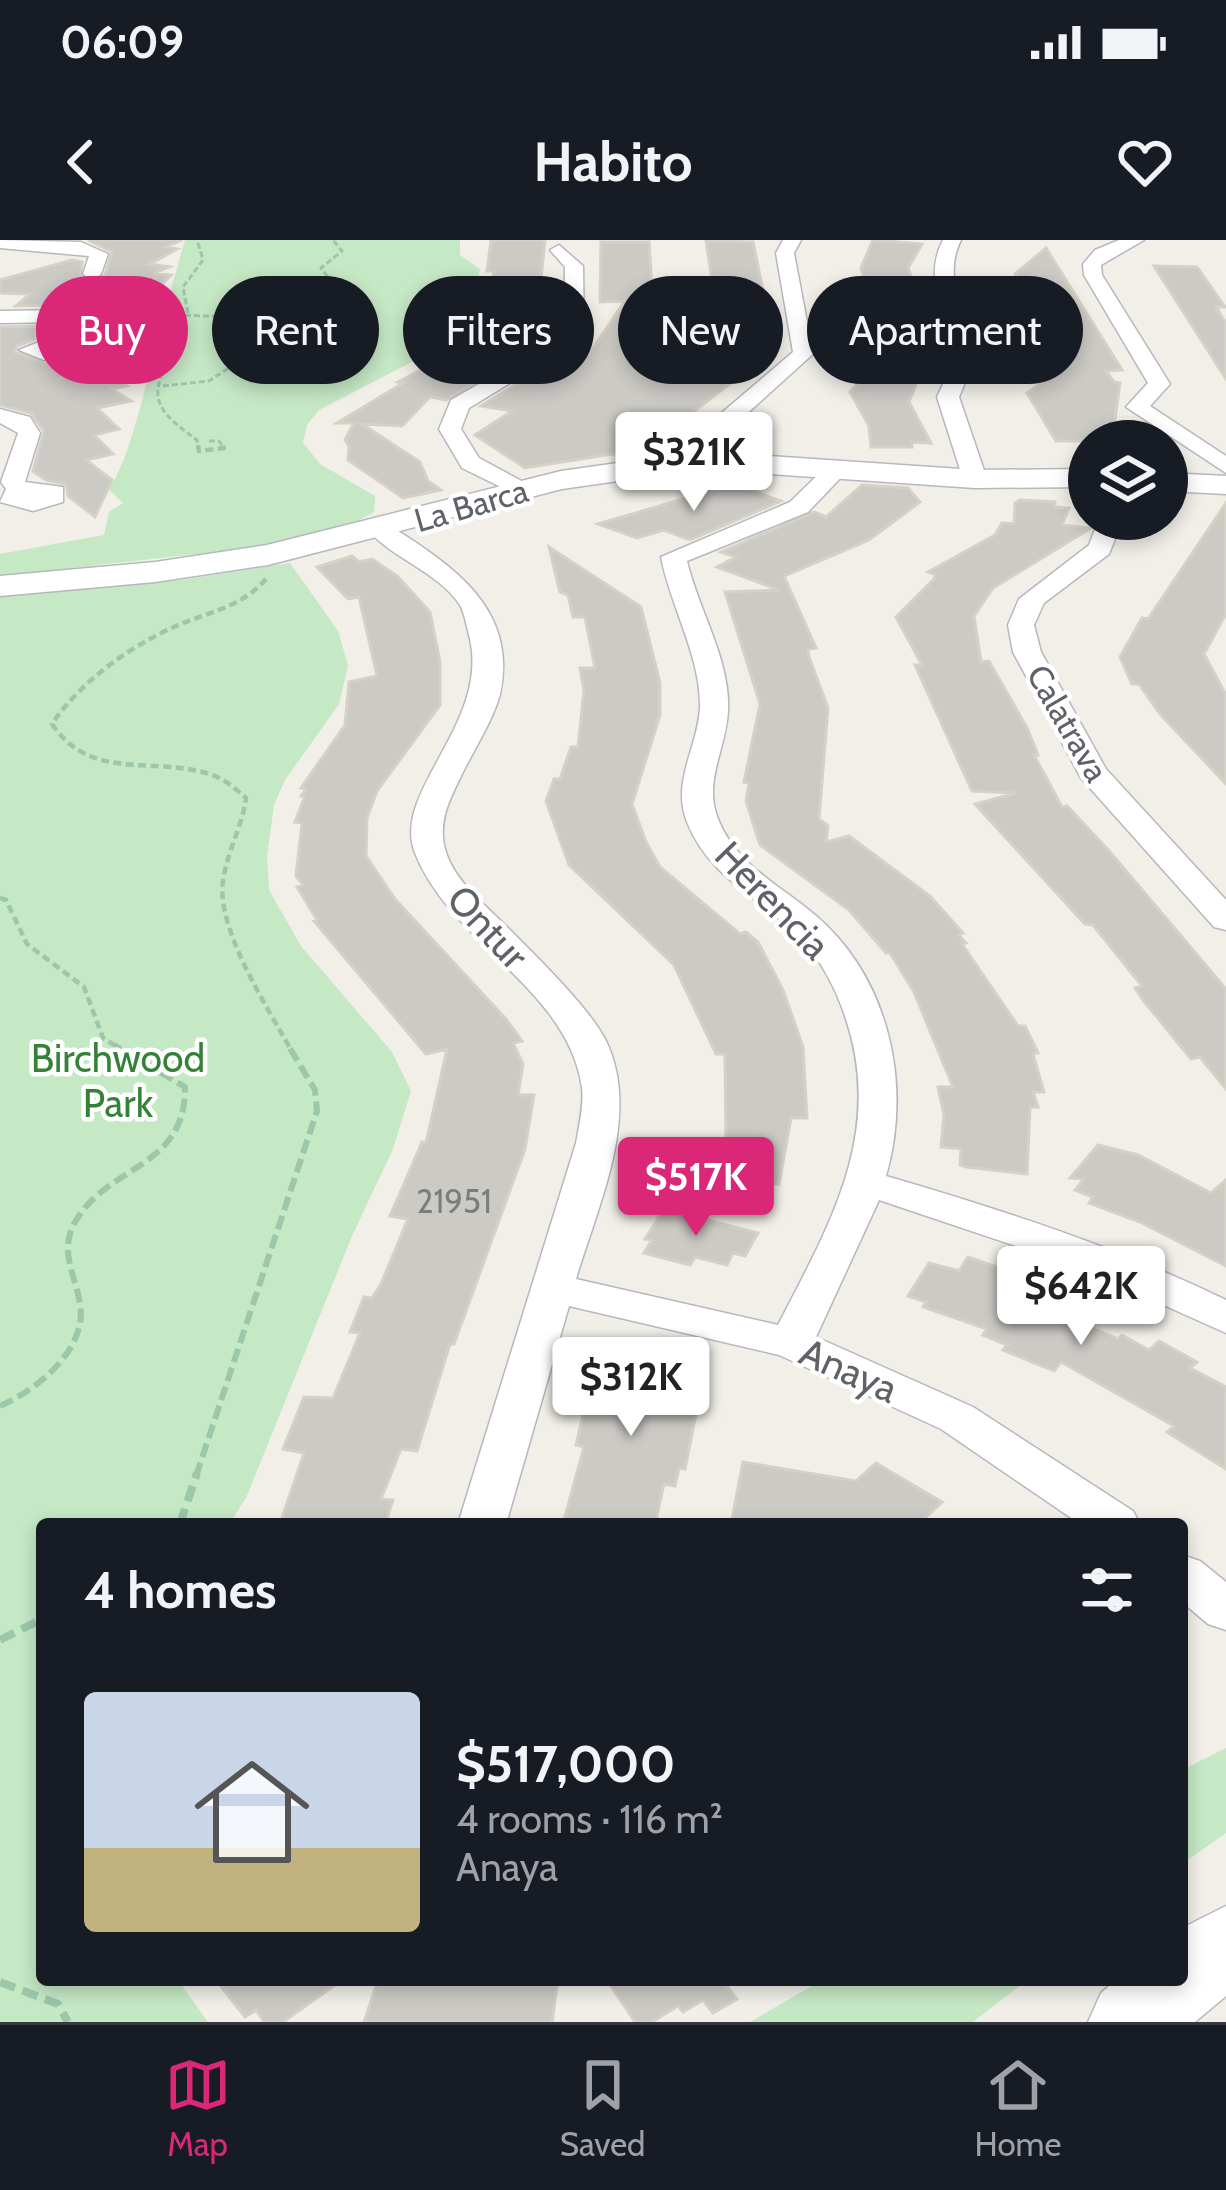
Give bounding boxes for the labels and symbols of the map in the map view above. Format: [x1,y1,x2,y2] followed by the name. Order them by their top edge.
[610,412,778,514] pin: $321K
[410,470,532,540] street label: La Barca
[1019,658,1117,789] street label: Calatrava
[705,831,841,969] street label: Herencia
[437,875,539,979] street label: Ontur
[31,1034,205,1127] park label: Birchwood Park
[612,1137,780,1239] pin: $517K
[416,1181,492,1221] house number: 21951
[997,1246,1165,1348] pin: $642K
[793,1327,906,1413] street label: Anaya
[547,1337,715,1439] pin: $312K

